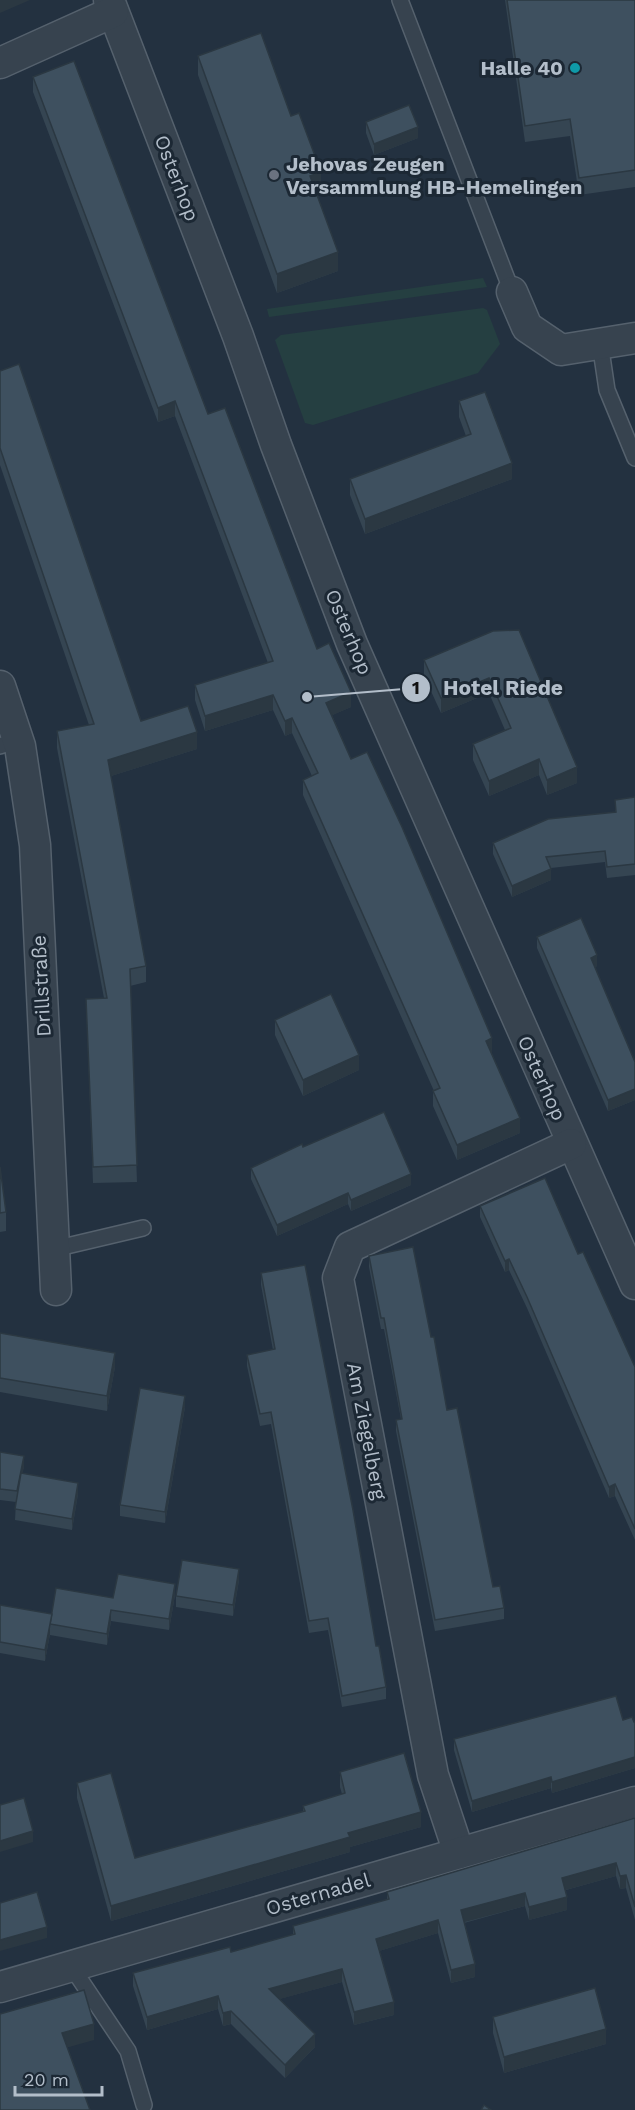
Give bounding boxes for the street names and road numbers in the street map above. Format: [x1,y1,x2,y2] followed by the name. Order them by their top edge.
[150,131,204,225] street label: Osterhop
[320,586,378,678] street label: Osterhop
[26,934,56,1038] street label: Drillstraße
[513,1032,571,1124] street label: Osterhop
[342,1360,392,1502] street label: Am Ziegelberg
[263,1868,373,1920] street label: Osternadel

